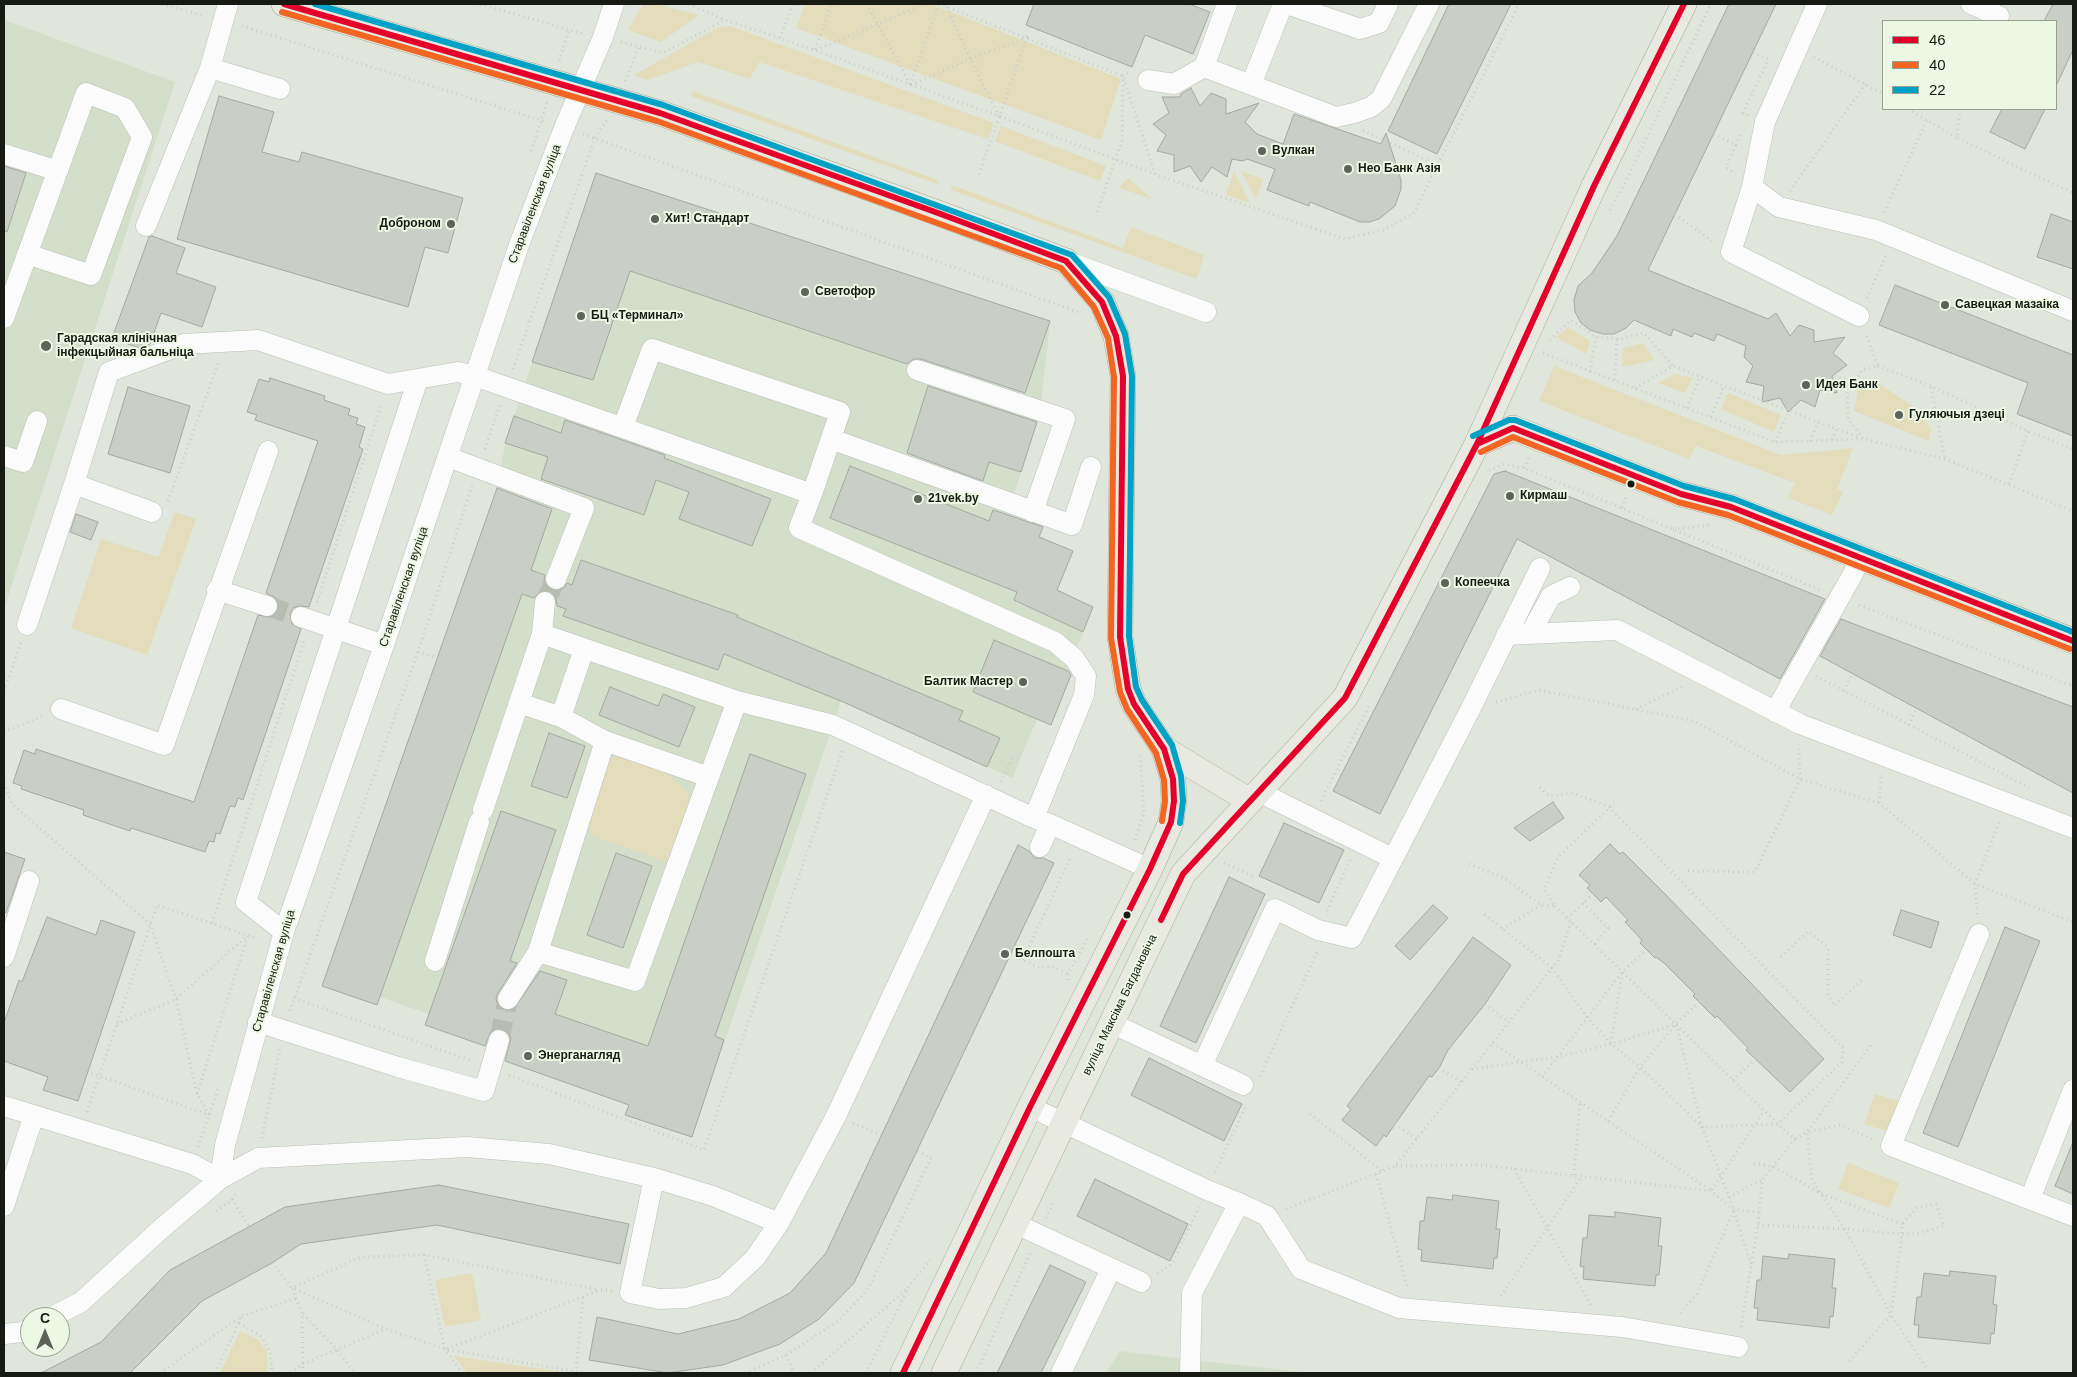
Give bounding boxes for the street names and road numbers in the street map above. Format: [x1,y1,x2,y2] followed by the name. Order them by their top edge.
[506,142,564,266] street label: Старавіленская вуліца
[377,525,431,649] street label: Старавіленская вуліца
[250,908,298,1034] street label: Старавіленская вуліца
[1080,932,1160,1078] street label: вуліца Максіма Багдановіча

